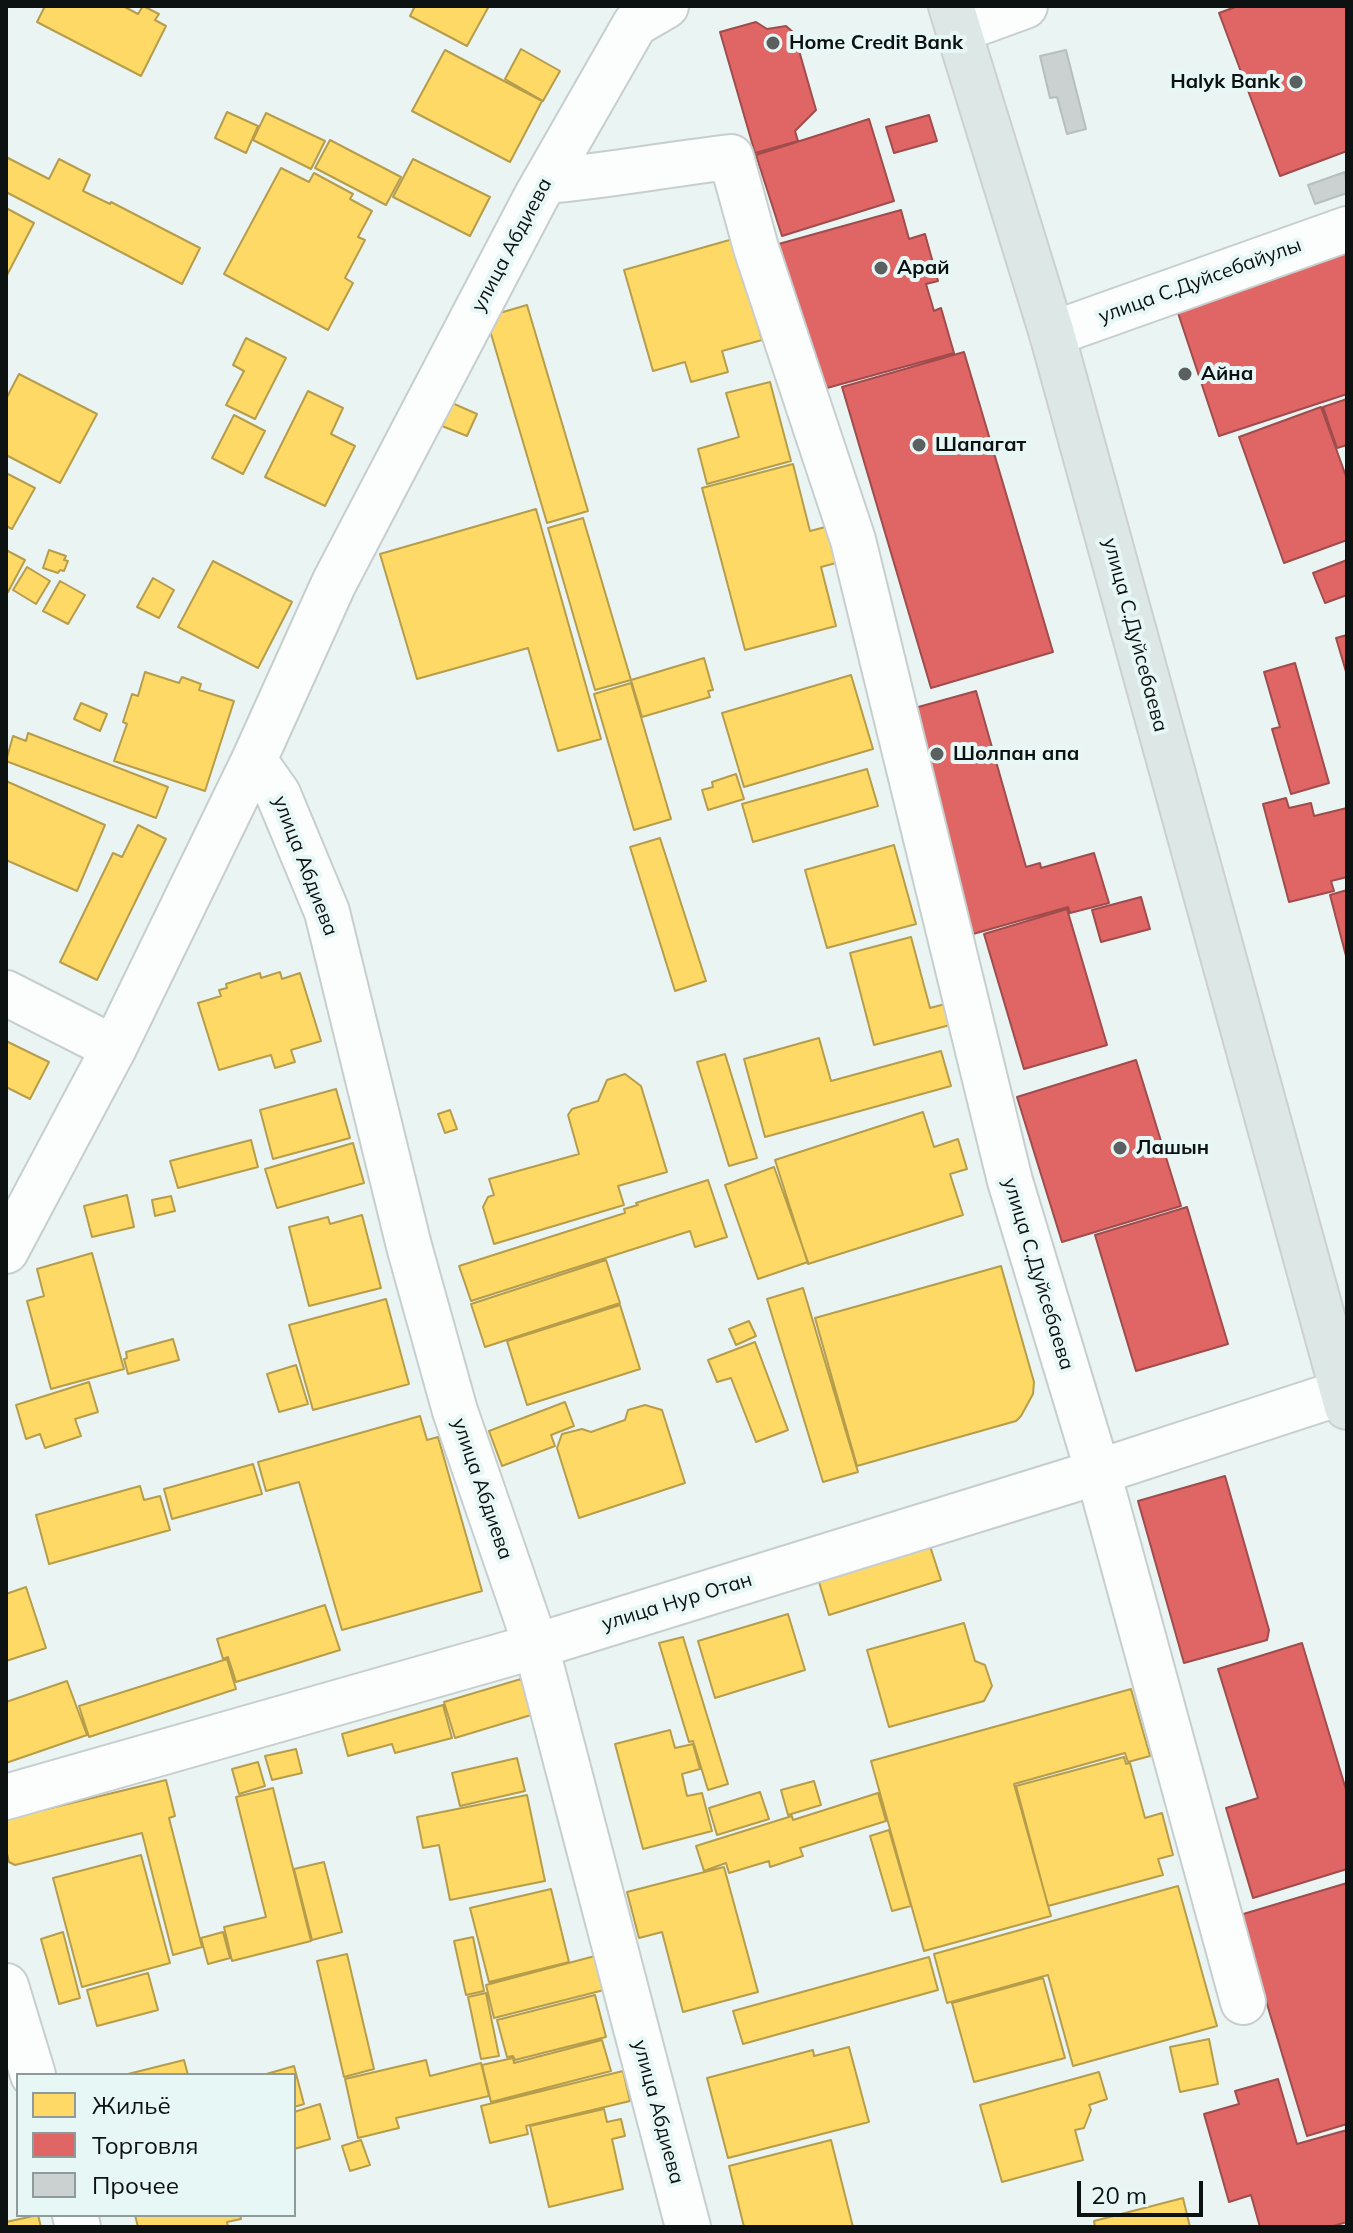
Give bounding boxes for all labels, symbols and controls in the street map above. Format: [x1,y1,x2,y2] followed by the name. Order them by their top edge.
[789,31,963,55] place label: Home Credit Bank
[764,34,782,52] marker: Home Credit Bank
[1170,70,1280,94] place label: Halyk Bank
[1287,73,1305,91] marker: Halyk Bank
[467,174,557,316] street label: улица Абдиева
[1095,233,1305,329] street label: улица С.Дуйсебайулы
[897,256,950,280] place label: Арай
[872,259,890,277] marker: Арай
[1201,362,1253,386] place label: Айна
[1176,365,1194,383] marker: Айна
[935,433,1026,457] place label: Шапагат
[910,436,928,454] marker: Шапагат
[1098,535,1172,735] street label: улица С.Дуйсебаева
[953,742,1080,766] place label: Шолпан апа
[928,745,946,763] marker: Шолпан апа
[267,793,343,939] street label: улица Абдиева
[1136,1136,1209,1160] place label: Лашын
[1111,1139,1129,1157] marker: Лашын
[997,1175,1079,1373] street label: улица С.Дуйсебаева
[447,1415,517,1563] street label: улица Абдиева
[599,1568,755,1636] street label: улица Нур Отан
[627,2037,689,2187] street label: улица Абдиева
[16,2073,296,2217] legend
[92,2090,171,2120] text: Жильё
[92,2130,199,2160] text: Торговля
[1081,2165,1207,2215] scale bar
[92,2170,179,2200] text: Прочее
[1091,2180,1147,2210] text: 20 m

